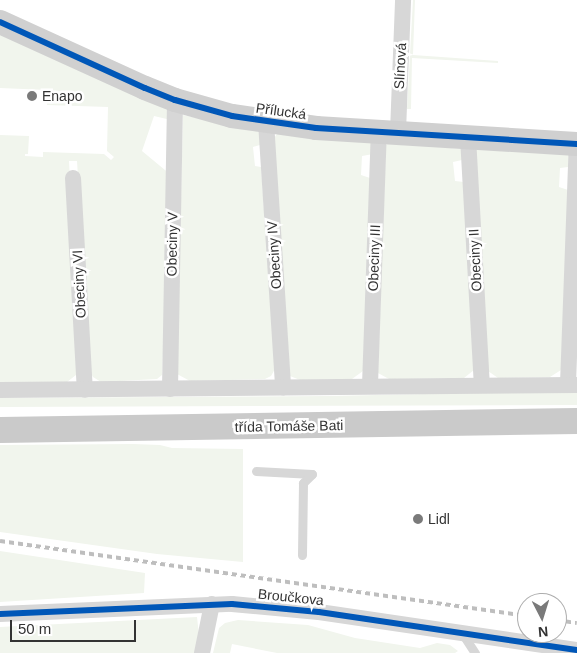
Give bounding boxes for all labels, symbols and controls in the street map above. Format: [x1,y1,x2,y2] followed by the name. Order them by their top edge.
[390,42,410,90] street label: Slínová
[42,88,82,104] place label: Enapo
[26,90,38,102] marker: Enapo
[255,99,307,123] street label: Přílucká
[163,212,181,276] street label: Obeciny V
[263,220,285,290] street label: Obeciny IV
[364,224,384,292] street label: Obeciny III
[465,228,485,292] street label: Obeciny II
[69,249,89,319] street label: Obeciny VI
[234,417,344,435] street label: třída Tomáše Bati
[428,511,450,527] place label: Lidl
[412,513,424,525] marker: Lidl
[257,585,325,609] street label: Broučkova
[517,593,567,643] north arrow
[12,610,139,642] scale bar
[18,620,51,637] text: 50 m
[537,624,549,640] text: N

